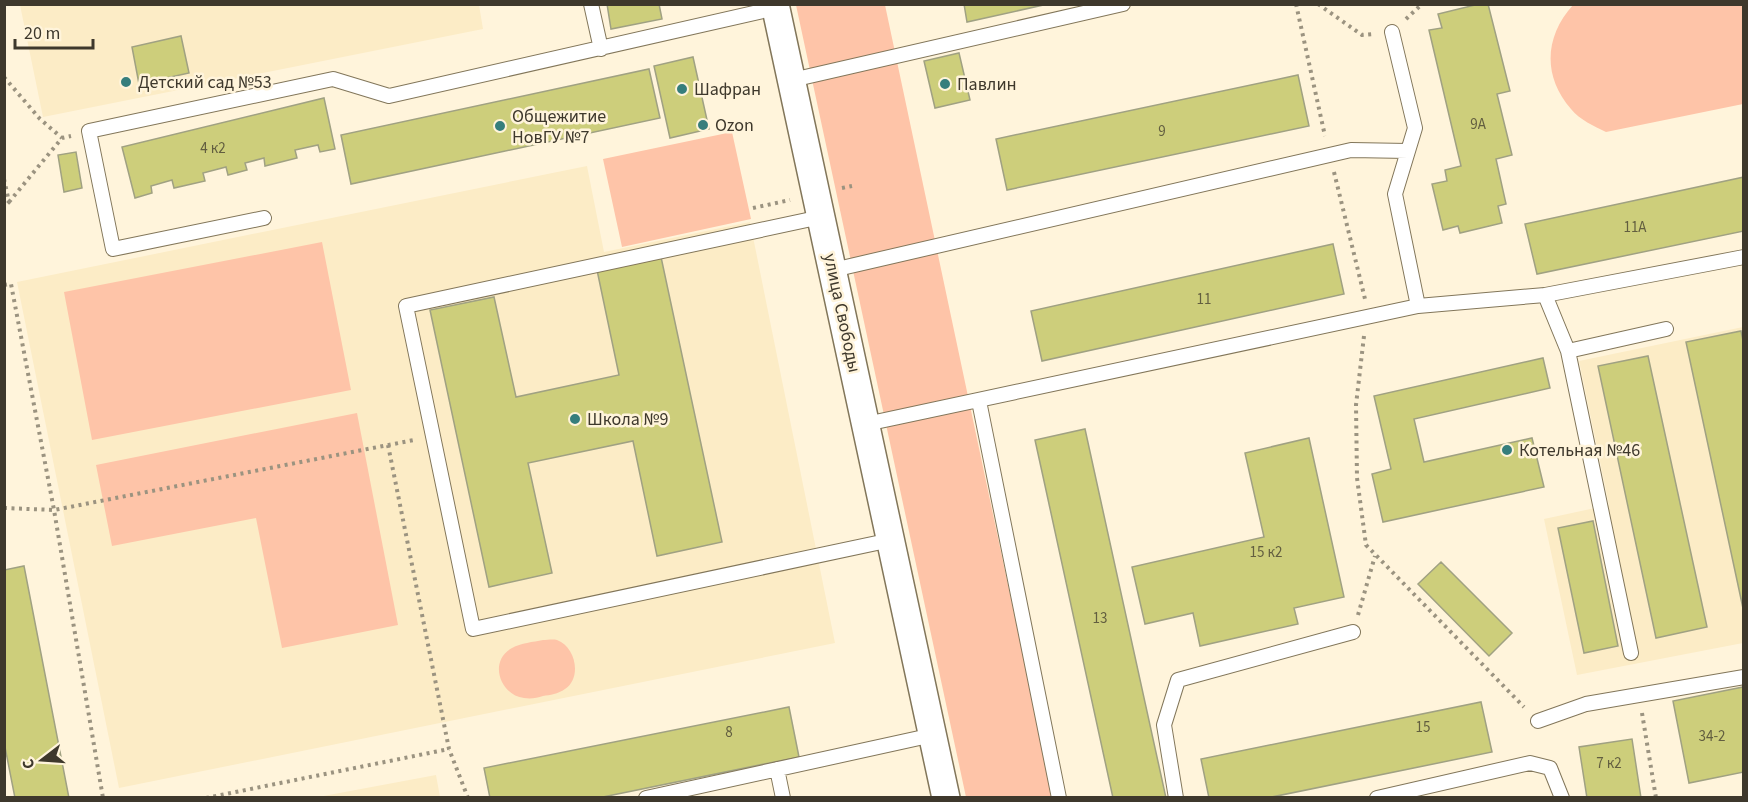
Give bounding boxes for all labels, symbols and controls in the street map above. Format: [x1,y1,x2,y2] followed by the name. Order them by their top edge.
[15,12,93,50] scale bar
[24,21,60,46] text: 20 m
[138,70,272,95] place label: Детский сад №53
[957,72,1017,97] place label: Павлин
[119,75,133,89] marker: Детский сад №53
[694,77,761,102] place label: Шафран
[938,77,952,91] marker: Павлин
[675,82,689,96] marker: Шафран
[512,104,606,150] place label: Общежитие НовГУ №7
[715,113,754,138] place label: Ozon
[1470,114,1487,135] house number: 9А
[696,118,710,132] marker: Ozon
[493,119,507,133] marker: Общежитие НовГУ №7
[1158,121,1166,142] house number: 9
[200,138,226,159] house number: 4 к2
[1623,217,1647,238] house number: 11А
[817,251,867,375] street label: улица Свободы
[1197,289,1211,310] house number: 11
[587,407,668,432] place label: Школа №9
[568,412,582,426] marker: Школа №9
[1519,438,1640,463] place label: Котельная №46
[1500,443,1514,457] marker: Котельная №46
[1250,542,1282,563] house number: 15 к2
[1093,608,1107,629] house number: 13
[1416,717,1430,738] house number: 15
[725,722,733,743] house number: 8
[1698,726,1726,747] house number: 34-2
[12,730,72,790] north arrow
[1596,753,1622,774] house number: 7 к2
[17,756,40,772] text: С

